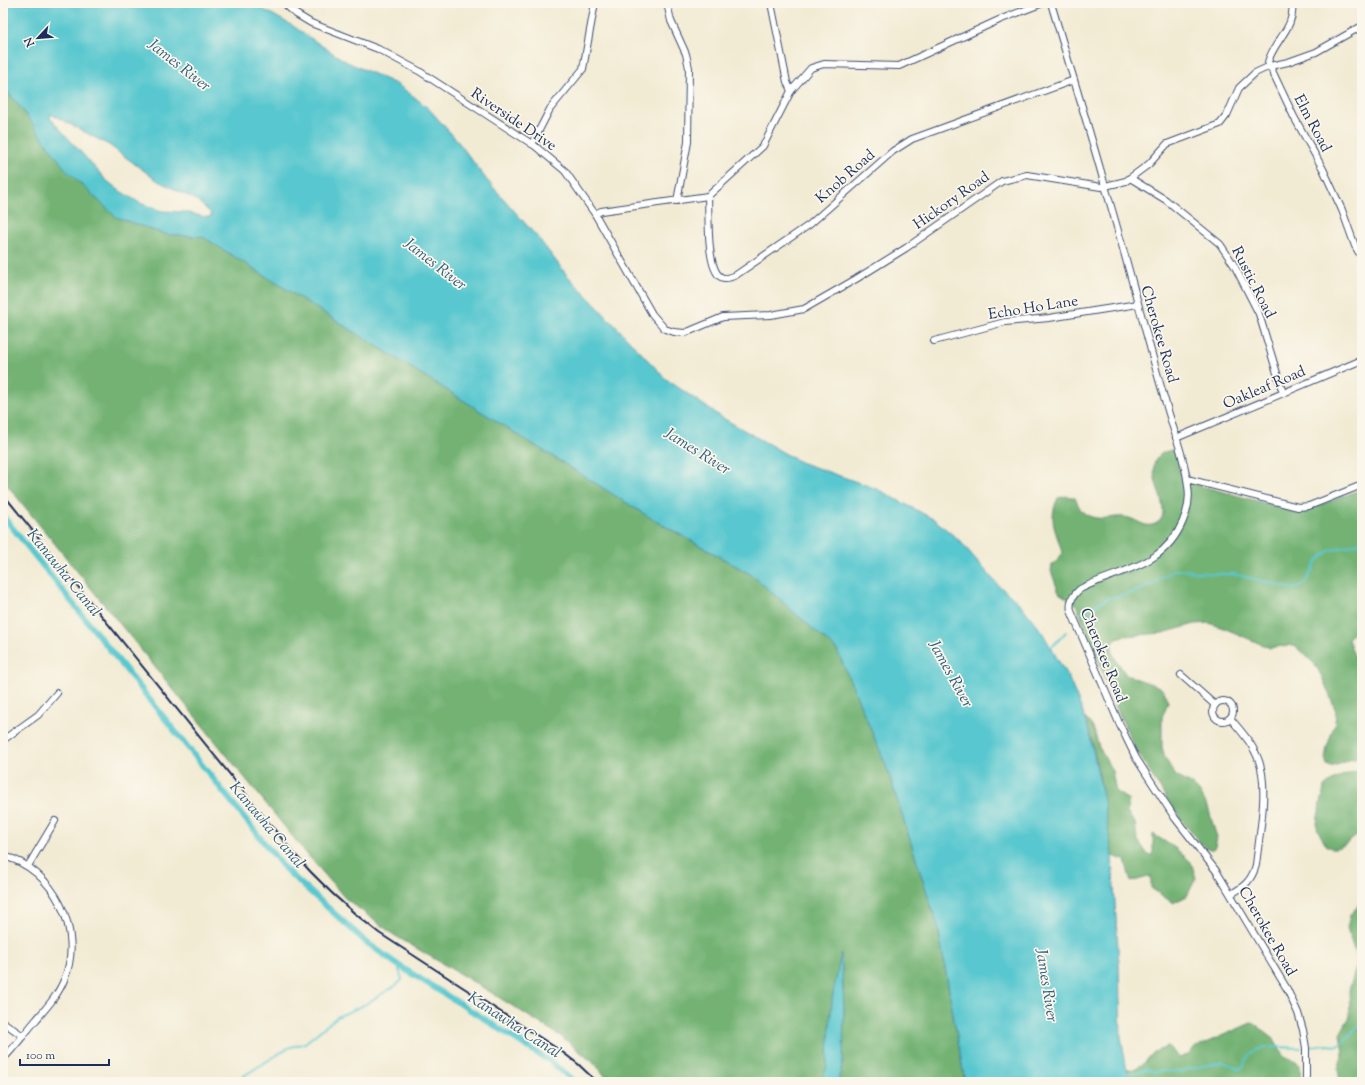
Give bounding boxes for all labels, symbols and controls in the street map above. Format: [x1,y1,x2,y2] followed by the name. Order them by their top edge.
[18,18,58,58] north arrow
[141,33,215,98] water label: James River
[21,34,39,50] text: N
[466,84,560,157] street label: Riverside Drive
[1288,91,1336,157] street label: Elm Road
[812,145,881,209] street label: Knob Road
[909,167,995,235] street label: Hickory Road
[397,232,471,297] water label: James River
[1226,243,1280,323] street label: Rustic Road
[1135,283,1183,386] street label: Cherokee Road
[987,291,1080,326] street label: Echo Ho Lane
[1220,361,1310,415] street label: Oakleaf Road
[658,422,735,482] water label: James River
[20,525,106,622] water label: Kanawha Canal
[1074,605,1131,706] street label: Cherokee Road
[921,635,978,713] water label: James River
[223,777,309,874] water label: Kanawha Canal
[1233,883,1301,981] street label: Cherokee Road
[1028,946,1063,1024] water label: James River
[462,987,565,1065] water label: Kanawha Canal
[20,1041,109,1067] scale bar
[26,1047,55,1065] text: 100 m

